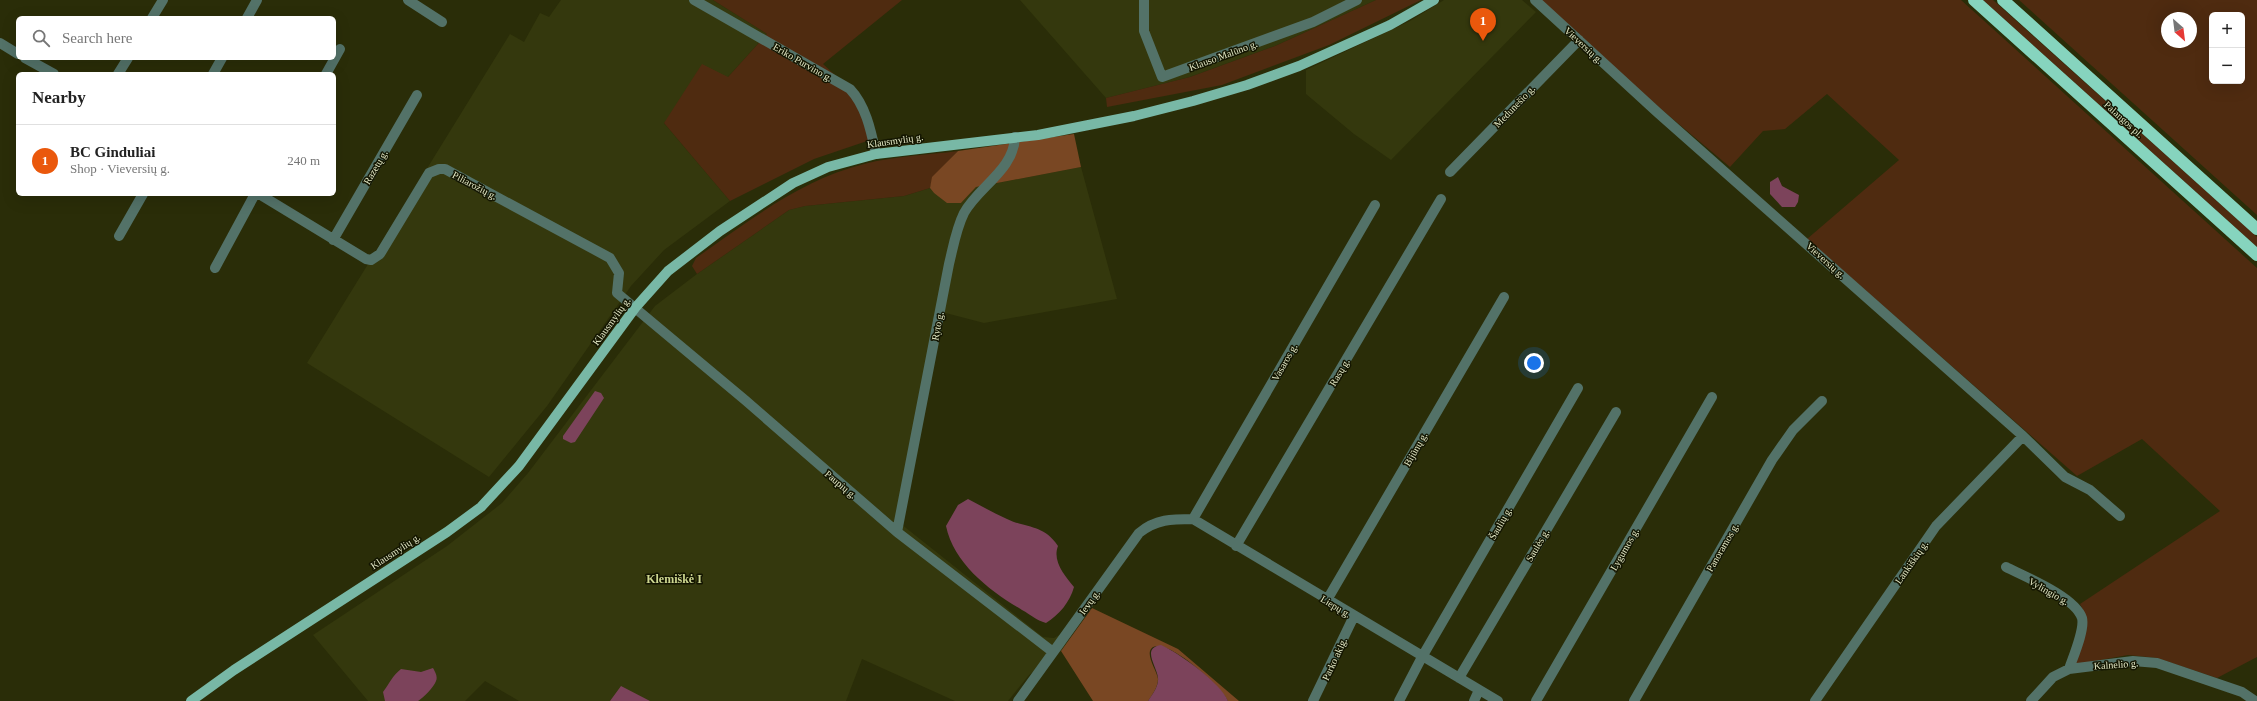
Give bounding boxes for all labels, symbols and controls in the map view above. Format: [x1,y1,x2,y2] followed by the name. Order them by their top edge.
[1470,8,1496,41] pin: 1
[2161,12,2197,48] north arrow
[2209,12,2245,84] map controls
[2209,12,2245,48] button: +
[16,16,336,60] search box
[1562,25,1605,66] street label: Vieversių g.
[30,27,52,49] icon: search
[62,30,132,46] text: Search here
[1187,38,1259,73] street label: Klauso Malūno g.
[771,41,834,84] street label: Eriko Purvino g.
[2209,48,2245,84] button: −
[1491,83,1537,130] street label: Medunešio g.
[32,88,86,107] text: Nearby
[2102,99,2146,140] street label: Palangos pl.
[866,131,924,150] street label: Klausmylių g.
[70,144,155,160] text: BC Ginduliai
[361,148,390,186] street label: Razetų g.
[42,153,48,168] text: 1
[287,153,320,168] text: 240 m
[70,161,170,176] text: Shop · Vieversių g.
[451,169,499,202] street label: Piliarožių g.
[1804,240,1847,281] street label: Vieversių g.
[590,295,633,347] street label: Klausmylių g.
[929,311,946,341] street label: Ryto g.
[1269,342,1299,383] street label: Vasaros g.
[1524,353,1544,373] your location
[1327,357,1352,388] street label: Rasų g.
[1401,430,1430,468] street label: Bijūnų g.
[823,468,859,501] street label: Paupių g.
[1487,505,1514,541] street label: Šaulių g.
[1704,521,1741,574] street label: Panoramos g.
[1608,526,1641,572] street label: Lygumos g.
[1523,527,1551,564] street label: Saulės g.
[369,531,422,571] street label: Klausmylių g.
[1893,539,1930,586] street label: Lankiškių g.
[646,572,702,586] district label: Klemiškė I
[2027,576,2071,607] street label: Vylingio g.
[1077,588,1102,617] street label: Ievų g.
[1319,593,1353,620] street label: Liepų g.
[1320,636,1349,682] street label: Parko aklg.
[2093,657,2139,672] street label: Kalnelio g.

